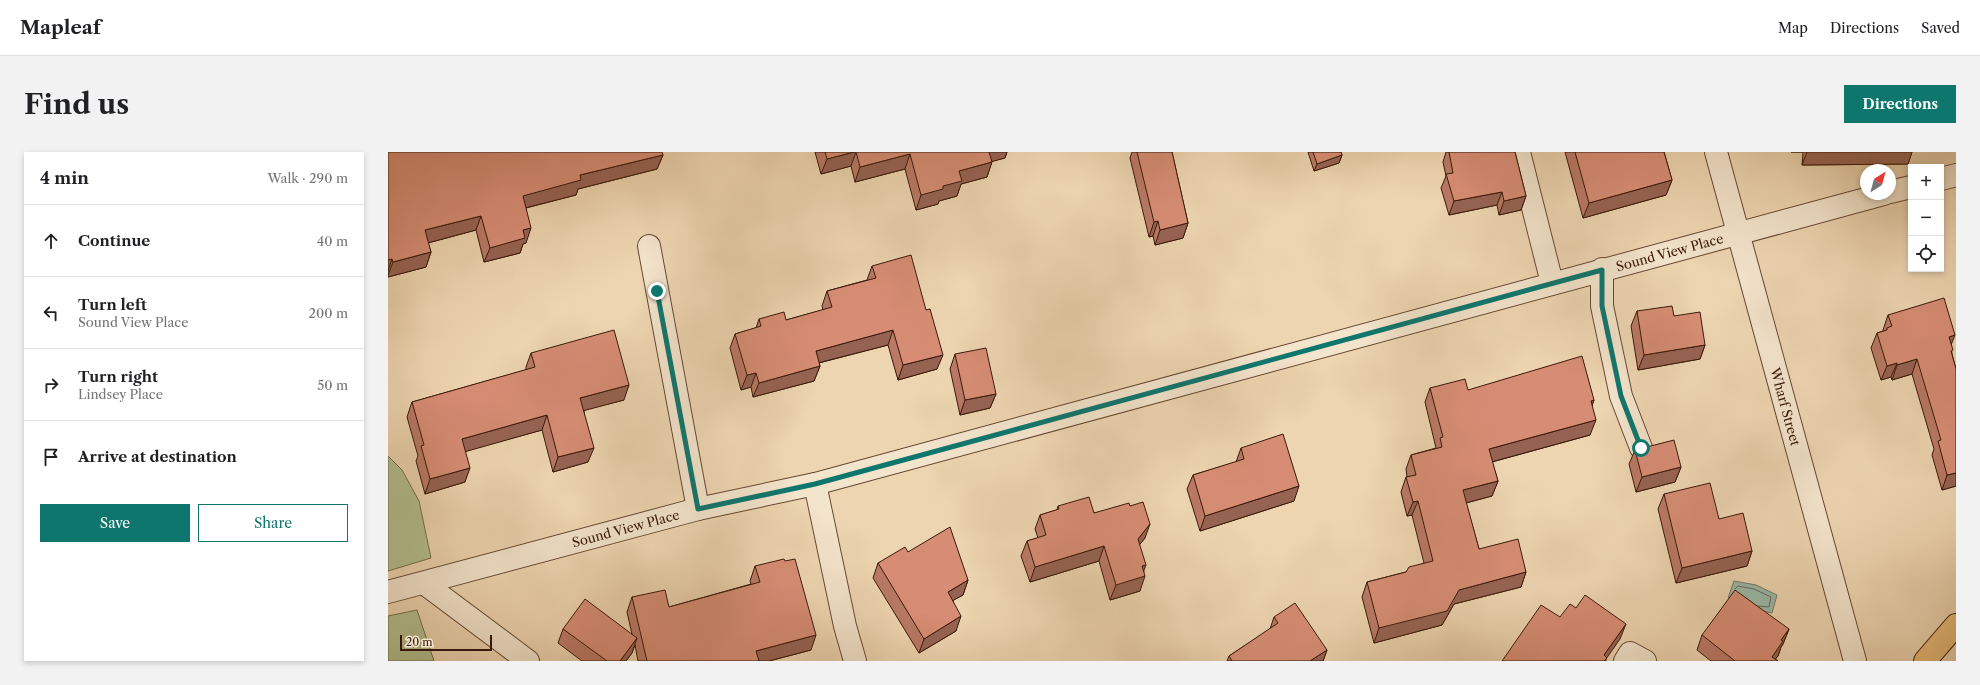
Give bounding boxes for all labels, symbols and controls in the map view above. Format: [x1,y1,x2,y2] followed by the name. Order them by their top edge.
[20,16,101,39] text: Mapleaf
[1778,19,1808,37] text: Map
[1830,19,1899,37] text: Directions
[1921,19,1960,37] text: Saved
[1844,85,1956,123] button: Directions
[24,87,129,121] text: Find us
[1860,164,1896,200] north arrow
[1908,164,1944,272] map controls
[1908,164,1944,200] button: +
[40,168,89,188] text: 4 min
[267,170,348,186] text: Walk · 290 m
[1908,200,1944,236] button: −
[40,230,62,252] icon: ahead
[1614,230,1725,274] street label: Sound View Place
[78,231,150,250] text: Continue
[317,233,348,249] text: 40 m
[1908,236,1944,272] button: locate
[648,282,666,300] route end
[78,295,147,314] text: Turn left
[40,302,62,324] icon: left
[308,305,348,321] text: 200 m
[78,314,188,330] text: Sound View Place
[1767,365,1804,448] street label: Wharf Street
[78,367,158,386] text: Turn right
[40,374,62,396] icon: right
[317,377,348,393] text: 50 m
[78,386,163,402] text: Lindsey Place
[1632,439,1650,457] route start
[40,446,62,468] icon: arrive
[78,447,237,466] text: Arrive at destination
[40,504,190,542] button: Save
[198,504,348,542] button: Share
[570,506,681,550] street label: Sound View Place
[400,633,492,652] scale bar
[406,635,432,649] text: 20 m

